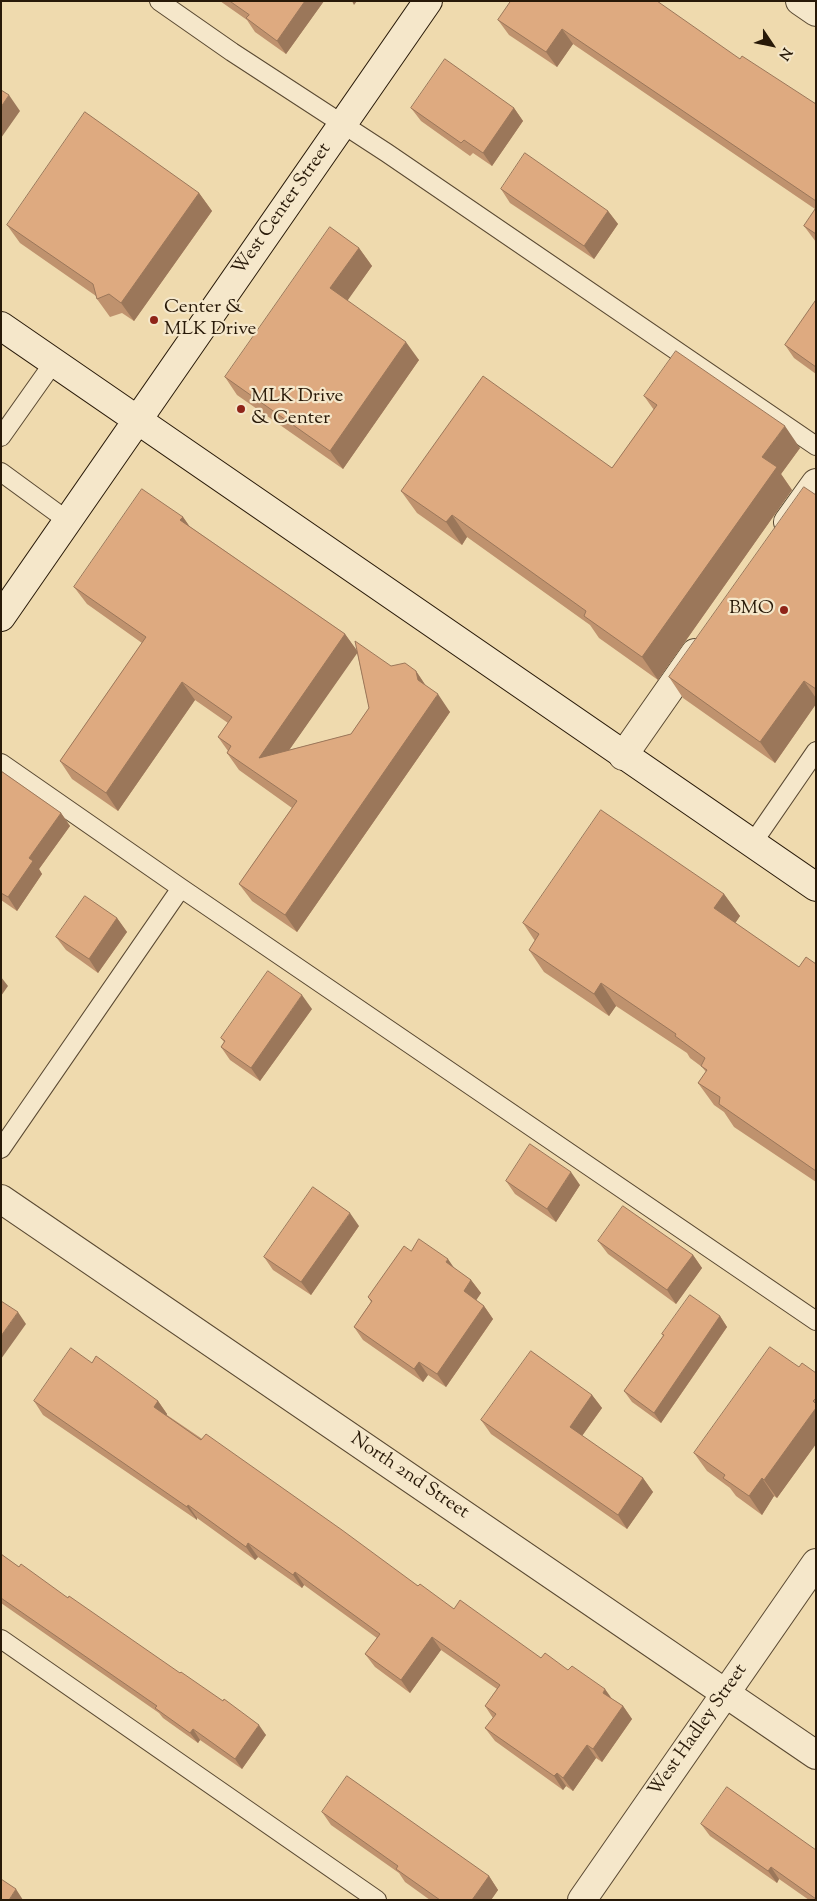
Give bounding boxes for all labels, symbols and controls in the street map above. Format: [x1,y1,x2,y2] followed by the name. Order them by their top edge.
[747,20,797,70] north arrow
[773,43,796,64] text: N
[229,139,337,281] street label: West Center Street
[164,298,256,342] place label: Center & MLK Drive
[148,314,160,326] marker: Center & MLK Drive
[251,387,343,431] place label: MLK Drive & Center
[235,403,247,415] marker: MLK Drive & Center
[729,599,774,621] place label: BMO
[778,604,790,616] marker: BMO
[345,1429,473,1525] street label: North 2nd Street
[645,1660,753,1802] street label: West Hadley Street

